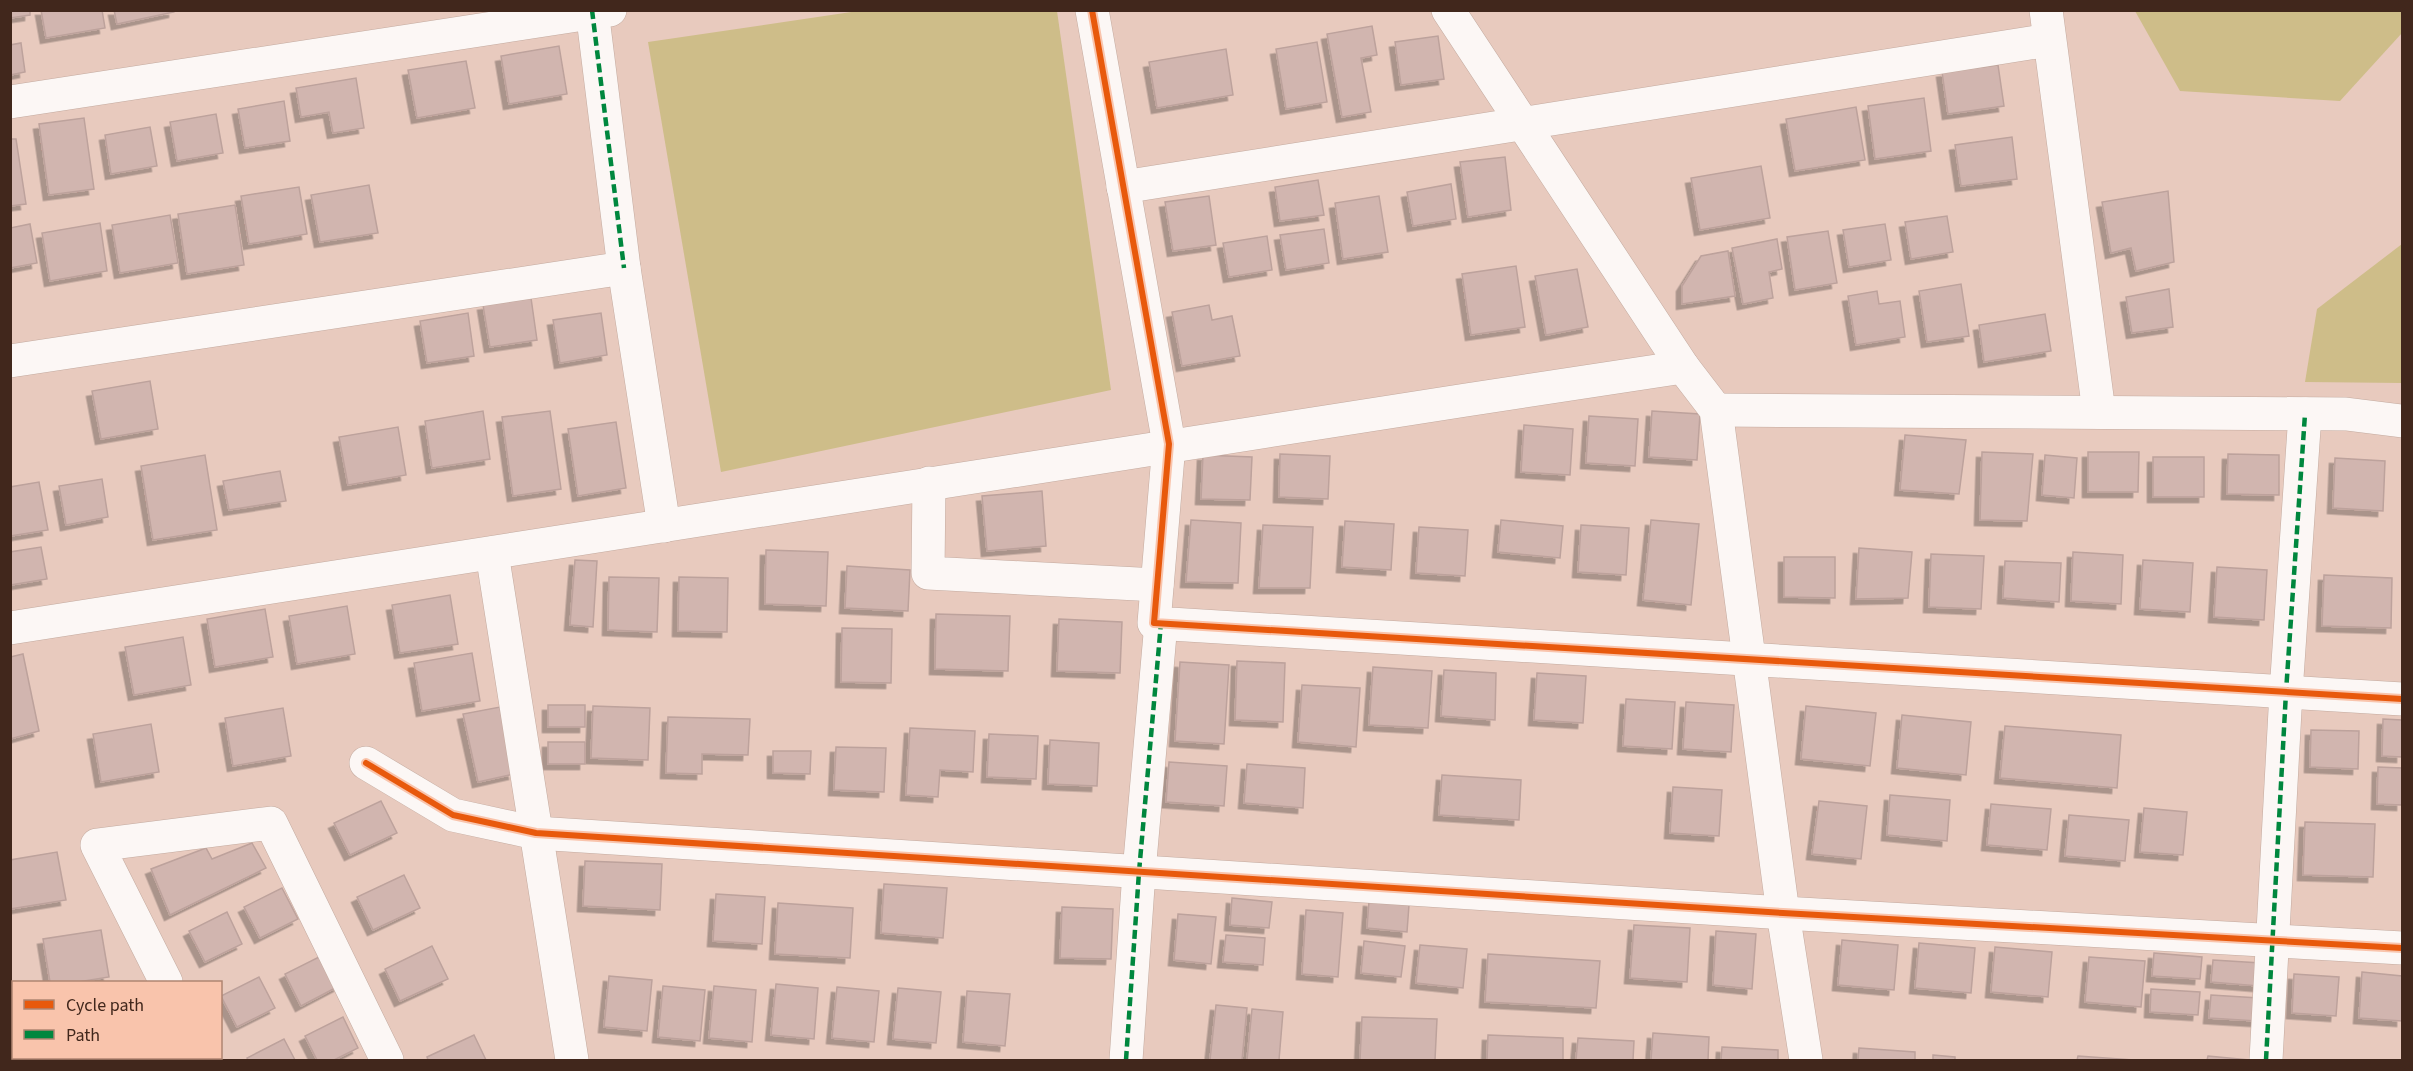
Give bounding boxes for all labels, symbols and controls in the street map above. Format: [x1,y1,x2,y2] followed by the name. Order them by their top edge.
[12,981,222,1059] legend
[66,993,144,1018] text: Cycle path
[66,1023,100,1048] text: Path

